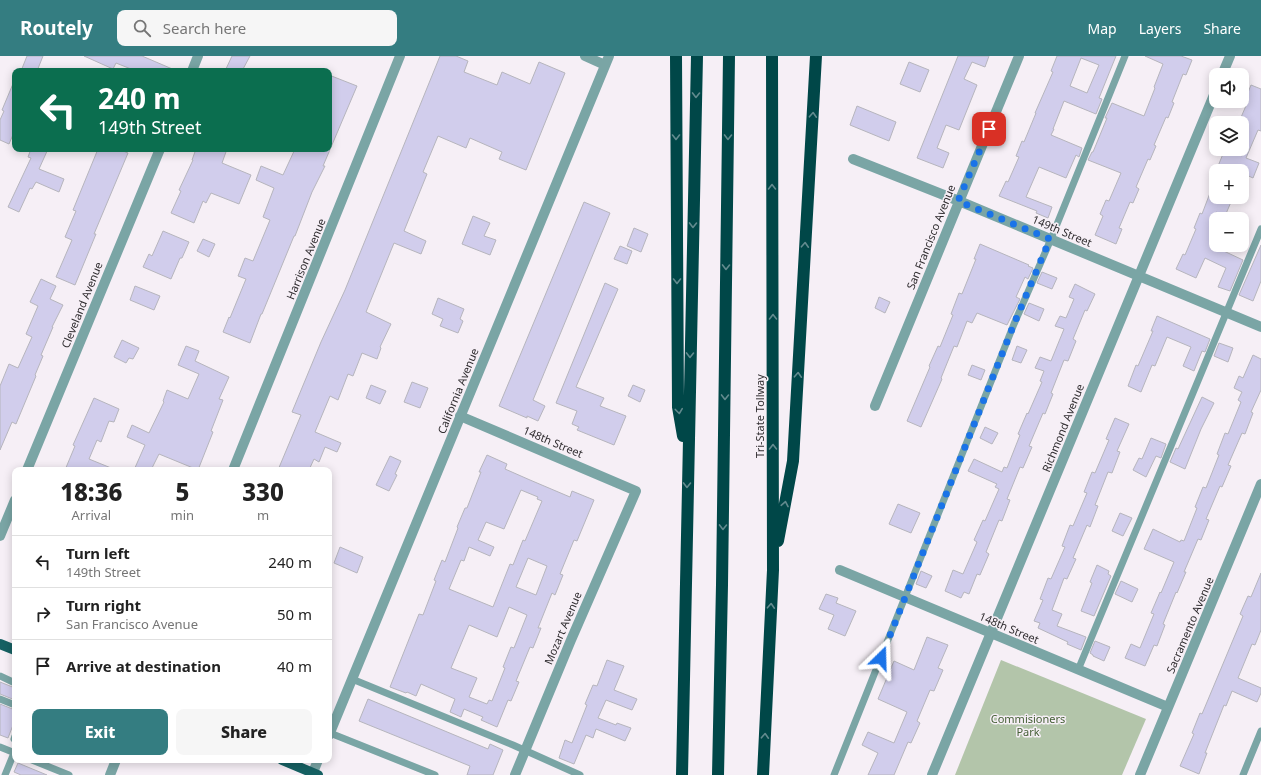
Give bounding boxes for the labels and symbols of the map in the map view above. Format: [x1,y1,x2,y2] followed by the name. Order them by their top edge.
[692,92,700,98] one-way arrow
[808,112,817,118] one-way arrow
[972,112,1006,146] pin
[672,134,680,140] one-way arrow
[724,134,732,140] one-way arrow
[903,182,958,291] street label: San Francisco Avenue
[768,184,776,190] one-way arrow
[1030,211,1094,250] street label: 149th Street
[282,216,329,302] street label: Harrison Avenue
[689,222,697,228] one-way arrow
[801,242,810,248] one-way arrow
[57,260,106,350] street label: Cleveland Avenue
[722,264,730,270] one-way arrow
[673,278,681,284] one-way arrow
[769,314,777,320] one-way arrow
[434,346,482,436] street label: California Avenue
[686,352,694,358] one-way arrow
[793,372,802,378] one-way arrow
[752,374,767,458] street label: Tri-State Tollway
[1038,382,1087,474] street label: Richmond Avenue
[721,394,729,400] one-way arrow
[674,408,683,414] one-way arrow
[521,422,585,461] street label: 148th Street
[769,444,777,450] one-way arrow
[683,482,691,488] one-way arrow
[780,501,789,507] one-way arrow
[719,524,727,530] one-way arrow
[1162,574,1217,675] street label: Sacramento Avenue
[540,589,585,667] street label: Mozart Avenue
[767,603,775,609] one-way arrow
[977,608,1041,647] street label: 148th Street
[860,637,902,679] position arrow
[991,711,1065,739] park label: Commisioners Park
[760,733,769,739] one-way arrow

